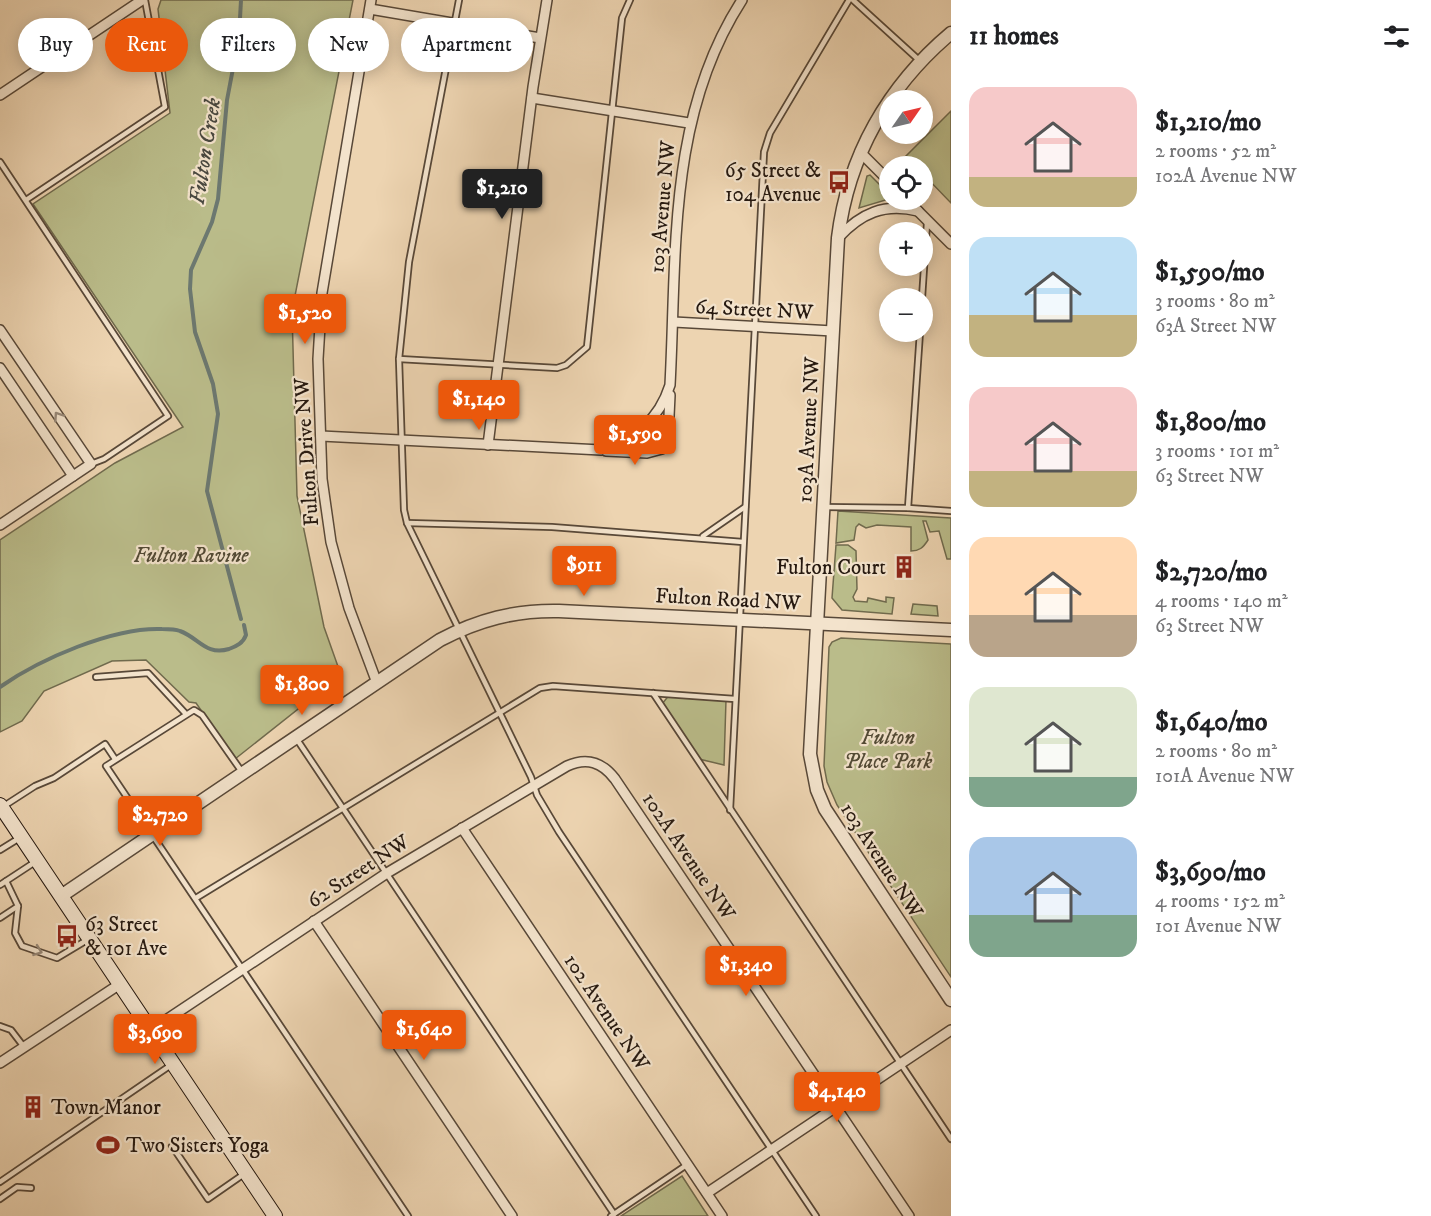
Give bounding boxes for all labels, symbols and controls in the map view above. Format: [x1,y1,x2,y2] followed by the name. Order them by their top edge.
[18,18,93,72] chip: Buy
[105,18,188,72] chip: Rent
[200,18,296,72] chip: Filters
[308,18,389,72] chip: New
[401,18,533,72] chip: Apartment
[969,20,1059,53] text: 11 homes
[1380,20,1413,53] icon: filters
[879,90,933,144] north arrow
[879,90,933,342] map controls
[184,95,227,206] water label: Fulton Creek
[1155,106,1261,139] text: $1,210/mo
[1017,111,1089,183] icon: home
[644,139,682,274] street label: 103 Avenue NW
[1155,139,1276,164] text: 2 rooms · 52 m²
[879,156,933,210] button: locate
[725,158,821,208] place label: 65 Street & 104 Avenue
[1155,164,1297,189] text: 102A Avenue NW
[453,169,551,220] pin: $1,210
[826,169,852,195] bus stop icon: 65 Street & 104 Avenue
[476,176,528,201] text: $1,210
[879,222,933,276] button: +
[1155,256,1264,289] text: $1,590/mo
[1017,261,1089,333] icon: home
[879,288,933,342] button: −
[1155,289,1275,314] text: 3 rooms · 80 m²
[256,294,354,345] pin: $1,520
[694,294,814,326] street label: 64 Street NW
[278,301,332,326] text: $1,520
[1155,314,1276,339] text: 63A Street NW
[792,356,826,504] street label: 103A Avenue NW
[289,376,325,527] street label: Fulton Drive NW
[430,380,528,431] pin: $1,140
[452,387,506,412] text: $1,140
[1155,406,1266,439] text: $1,800/mo
[1017,411,1089,483] icon: home
[54,412,65,423] one-way arrow
[586,415,684,466] pin: $1,590
[608,422,662,447] text: $1,590
[1155,439,1279,464] text: 3 rooms · 101 m²
[1155,464,1263,489] text: 63 Street NW
[134,543,249,569] park label: Fulton Ravine
[548,546,620,597] pin: $911
[566,553,602,578] text: $911
[891,554,917,580] building icon: Fulton Court
[776,555,886,581] place label: Fulton Court
[1155,556,1267,589] text: $2,720/mo
[1017,561,1089,633] icon: home
[655,583,802,617] street label: Fulton Road NW
[1155,589,1288,614] text: 4 rooms · 140 m²
[1155,614,1263,639] text: 63 Street NW
[253,665,351,716] pin: $1,800
[274,672,330,697] text: $1,800
[1155,706,1267,739] text: $1,640/mo
[1017,711,1089,783] icon: home
[844,725,932,775] park label: Fulton Place Park
[1155,739,1277,764] text: 2 rooms · 80 m²
[1155,764,1294,789] text: 101A Avenue NW
[636,788,741,926] street label: 102A Avenue NW
[111,796,209,847] pin: $2,720
[834,798,929,924] street label: 103 Avenue NW
[132,803,188,828] text: $2,720
[303,829,415,914] street label: 62 Street NW
[1155,856,1266,889] text: $3,690/mo
[1017,861,1089,933] icon: home
[1155,889,1285,914] text: 4 rooms · 152 m²
[85,912,168,962] place label: 63 Street & 101 Ave
[1155,914,1281,939] text: 101 Avenue NW
[54,923,80,949] bus stop icon: 63 Street & 101 Ave
[32,944,43,957] one-way arrow
[697,946,795,997] pin: $1,340
[558,949,655,1077] street label: 102 Avenue NW
[719,953,773,978] text: $1,340
[375,1010,473,1061] pin: $1,640
[106,1014,204,1065] pin: $3,690
[396,1017,452,1042] text: $1,640
[128,1021,182,1046] text: $3,690
[788,1072,886,1123] pin: $4,140
[808,1079,866,1104] text: $4,140
[20,1094,46,1120] building icon: Town Manor
[51,1095,161,1121] place label: Town Manor
[95,1132,121,1158] sports icon: Two Sisters Yoga
[126,1133,269,1159] place label: Two Sisters Yoga

